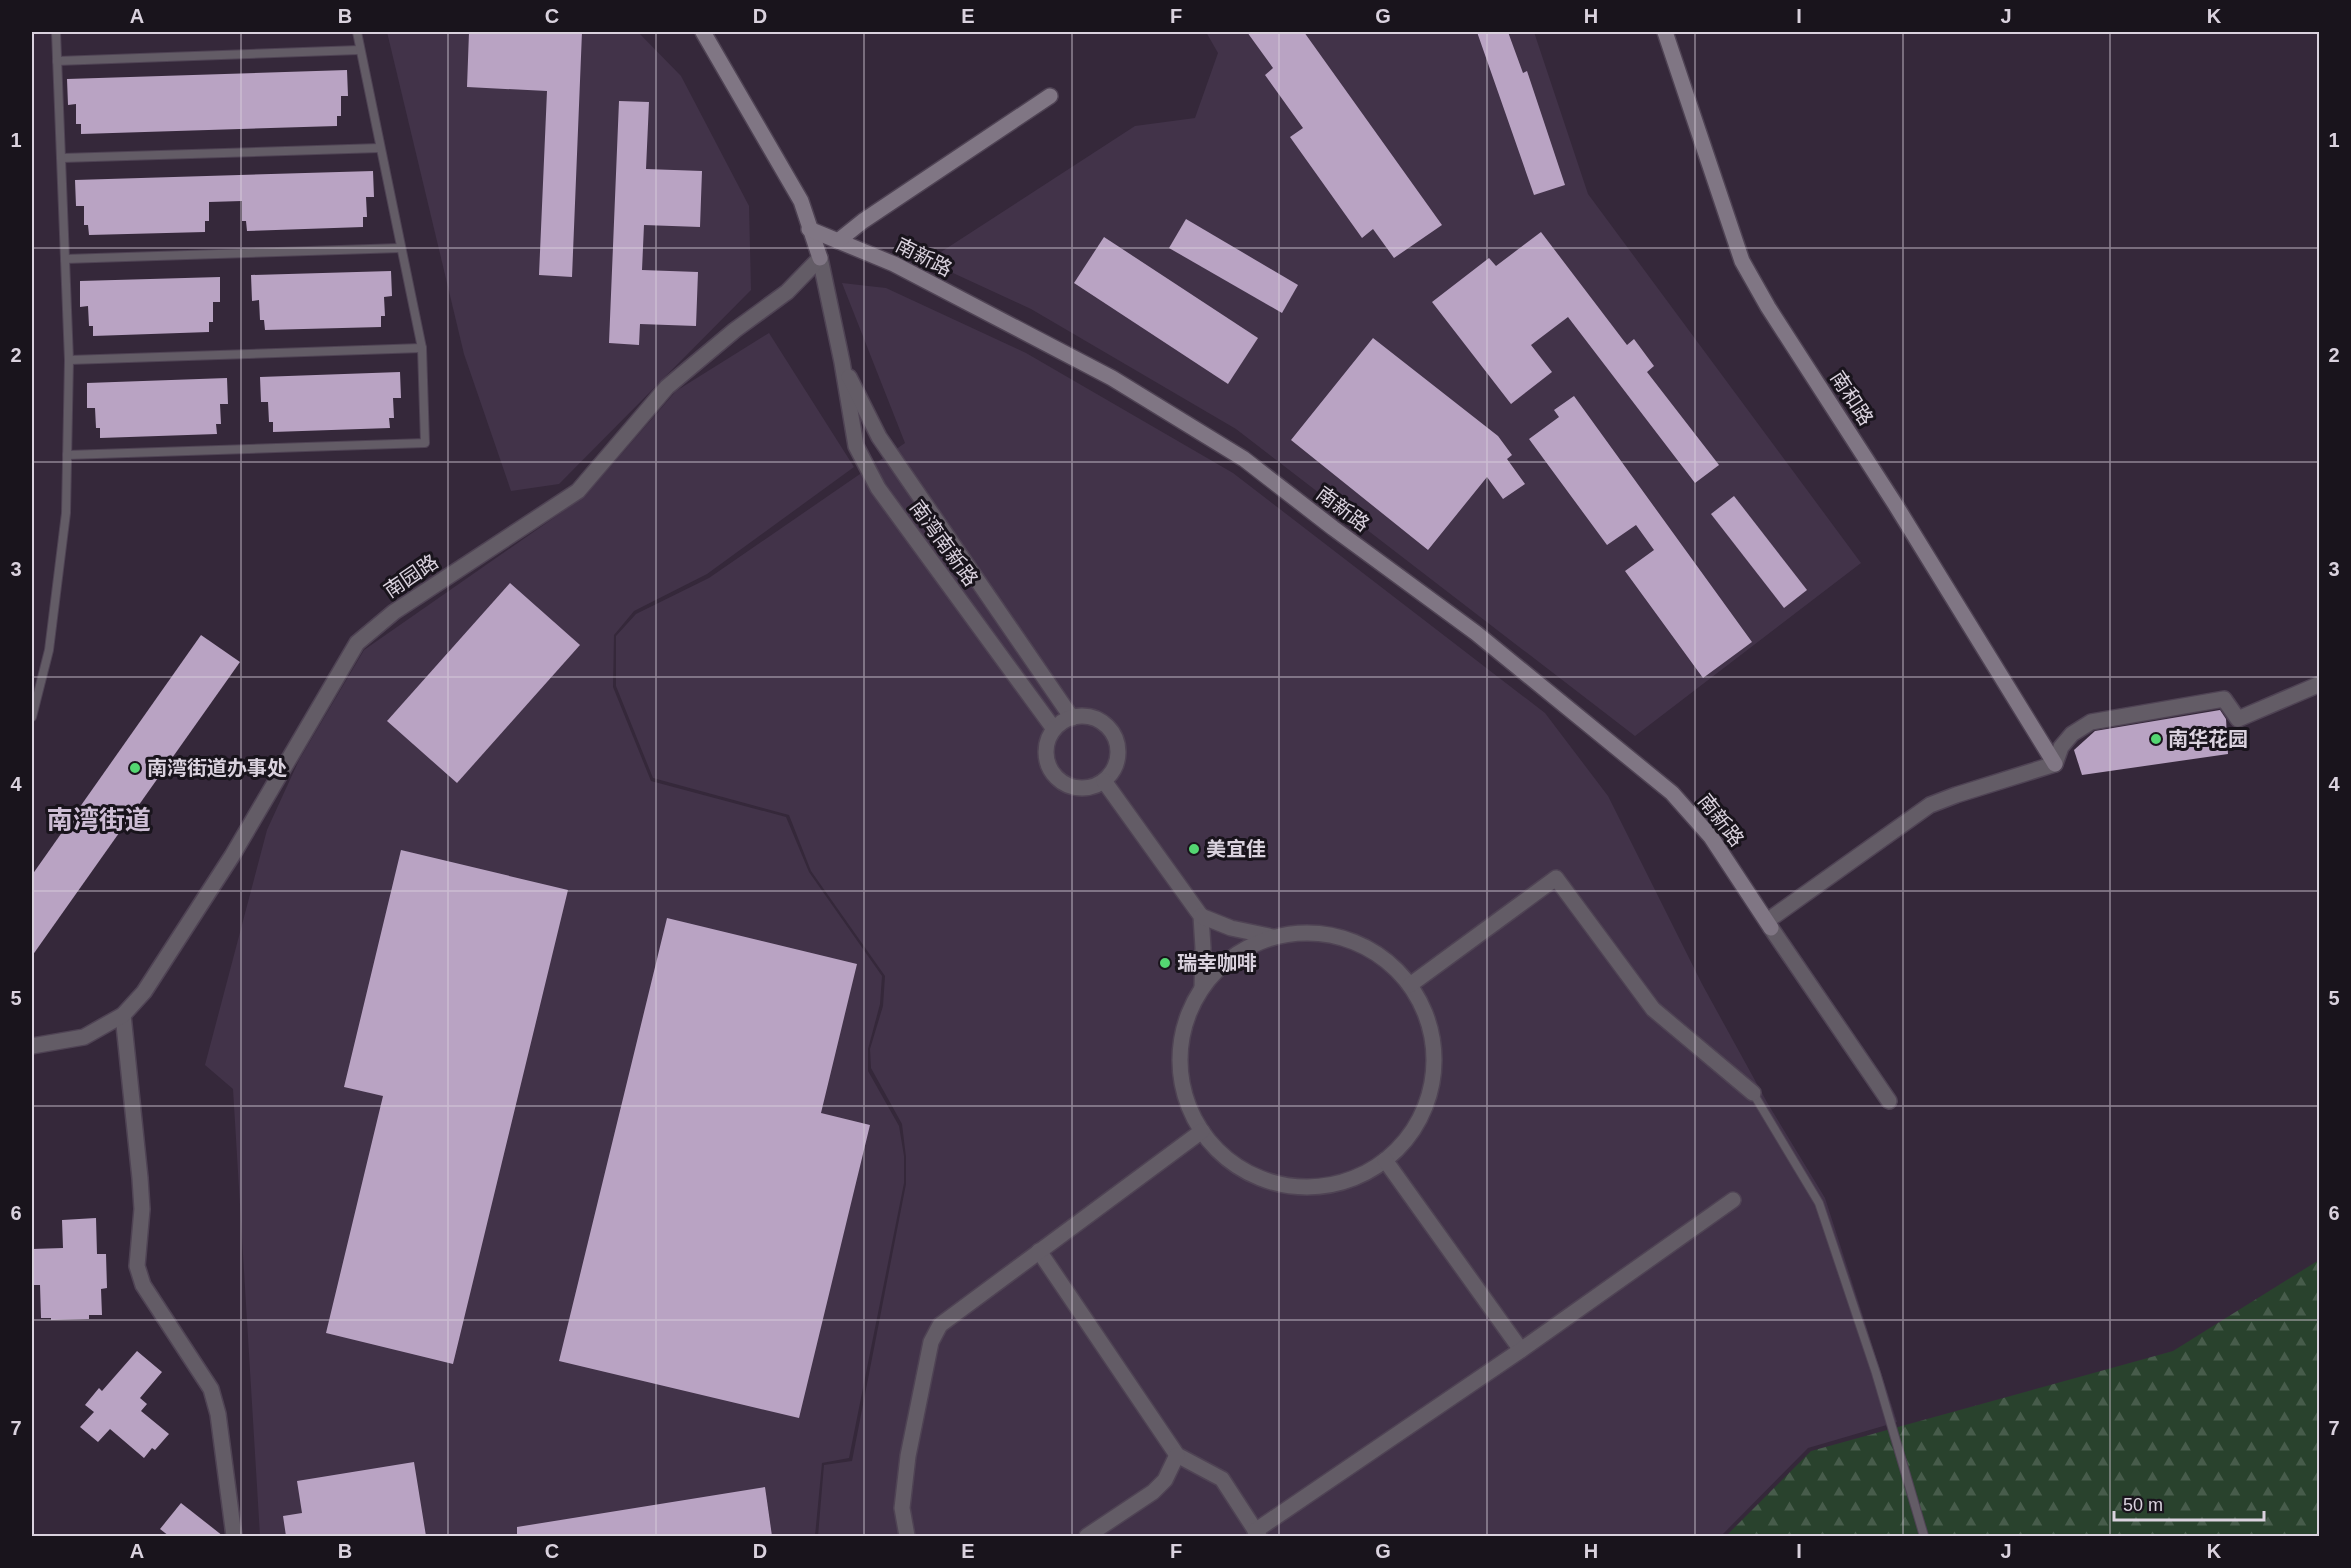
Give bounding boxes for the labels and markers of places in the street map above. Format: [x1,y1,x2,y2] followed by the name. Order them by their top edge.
[2168,728,2248,750] place label: 南华花园
[2149,732,2163,746] marker: 南华花园
[147,757,287,779] place label: 南湾街道办事处
[128,761,142,775] marker: 南湾街道办事处
[1206,838,1266,860] place label: 美宜佳
[1187,842,1201,856] marker: 美宜佳
[1177,952,1257,974] place label: 瑞幸咖啡
[1158,956,1172,970] marker: 瑞幸咖啡

